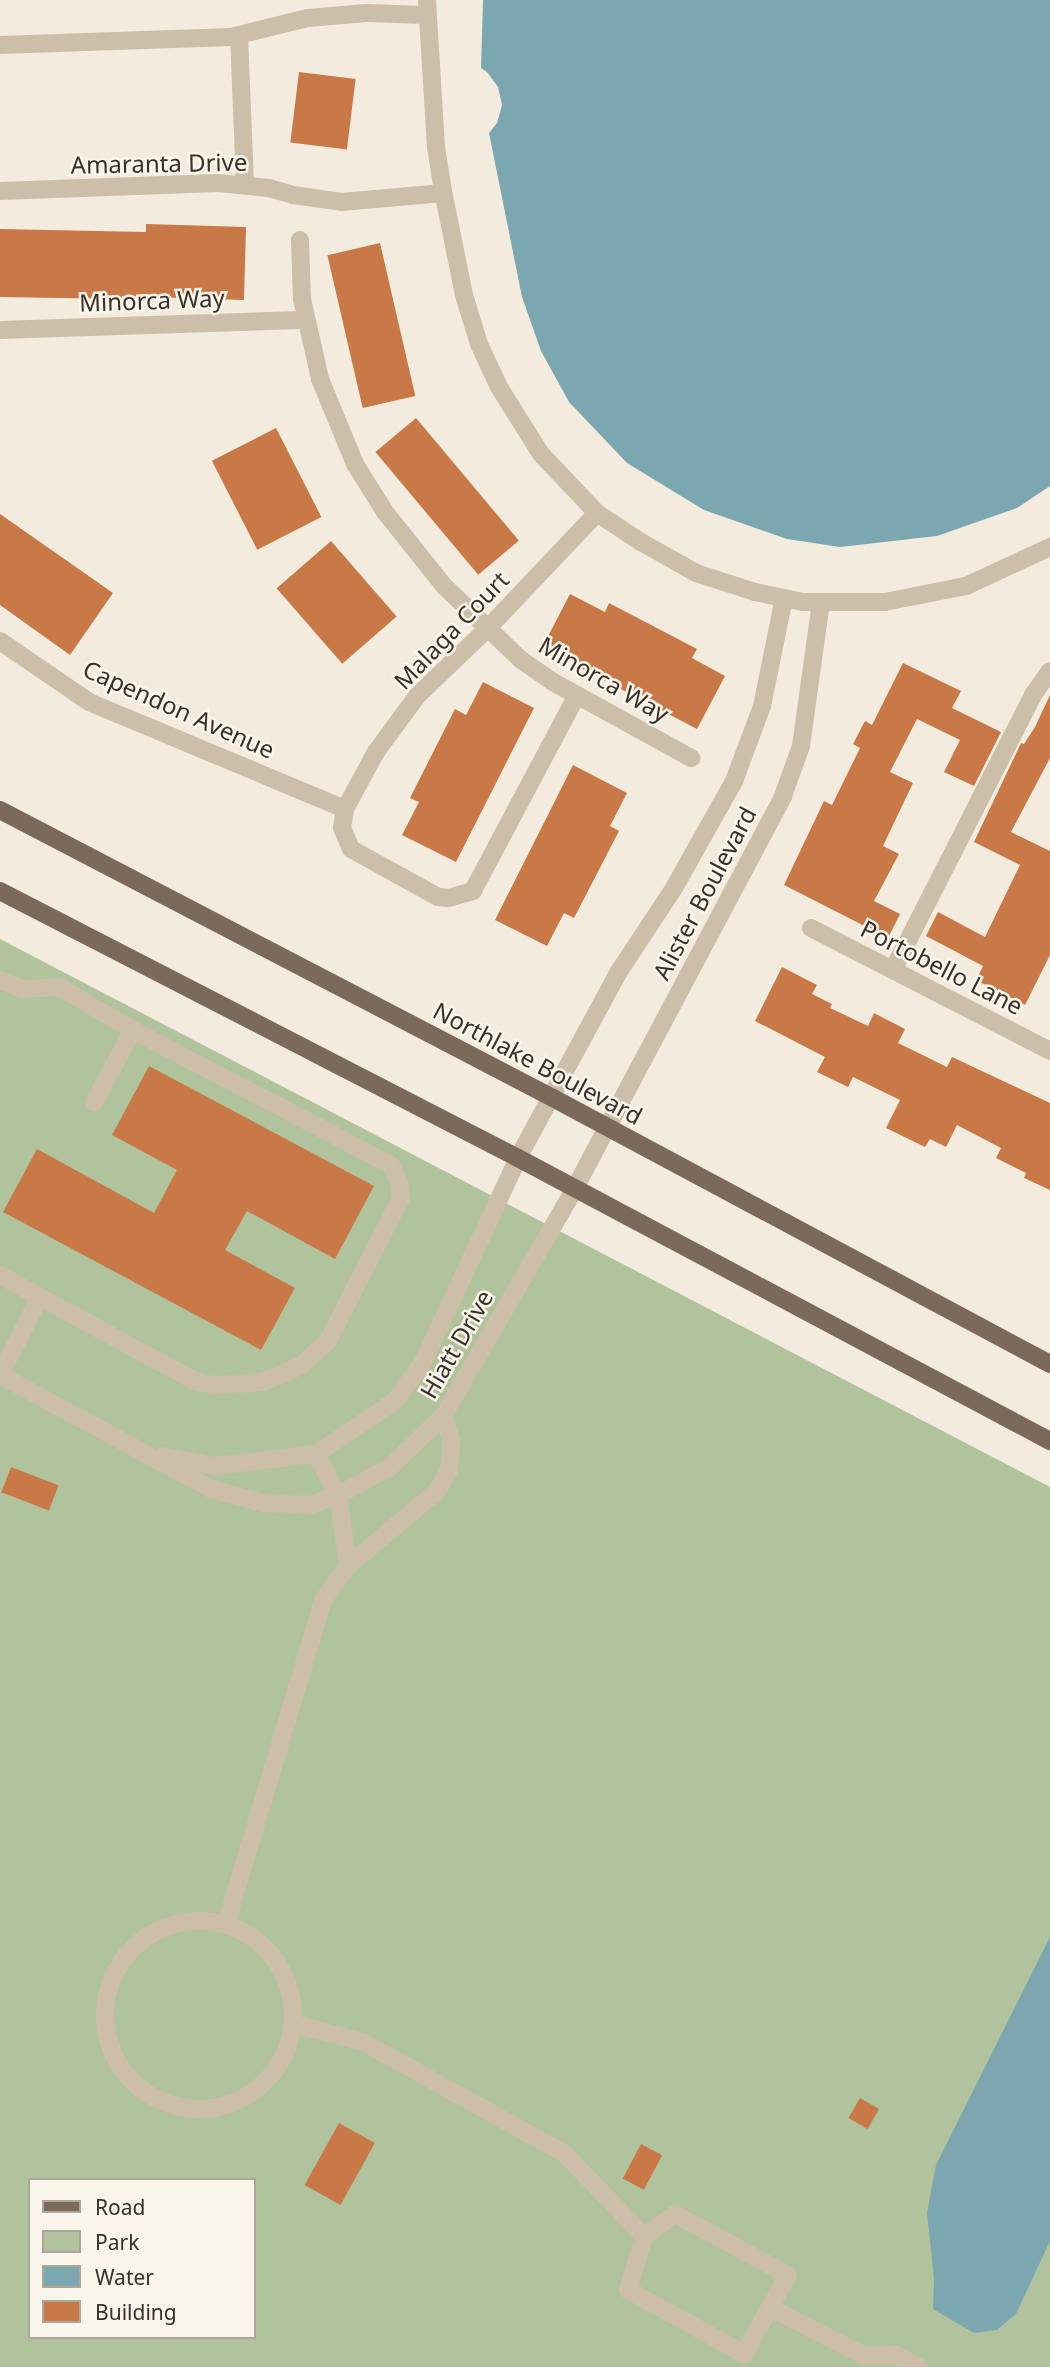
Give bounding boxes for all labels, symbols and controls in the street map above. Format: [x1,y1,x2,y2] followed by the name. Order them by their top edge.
[70,147,248,179] street label: Amaranta Drive
[79,283,225,317] street label: Minorca Way
[388,565,514,695] street label: Malaga Court
[534,630,674,728] street label: Minorca Way
[79,654,279,764] street label: Capendon Avenue
[646,802,762,984] street label: Alister Boulevard
[856,914,1028,1020] street label: Portobello Lane
[429,996,647,1130] street label: Northlake Boulevard
[413,1285,499,1403] street label: Hiatt Drive
[28,2178,256,2339] legend
[95,2193,145,2221] text: Road
[95,2228,139,2256] text: Park
[95,2263,154,2291] text: Water
[95,2298,177,2326] text: Building

